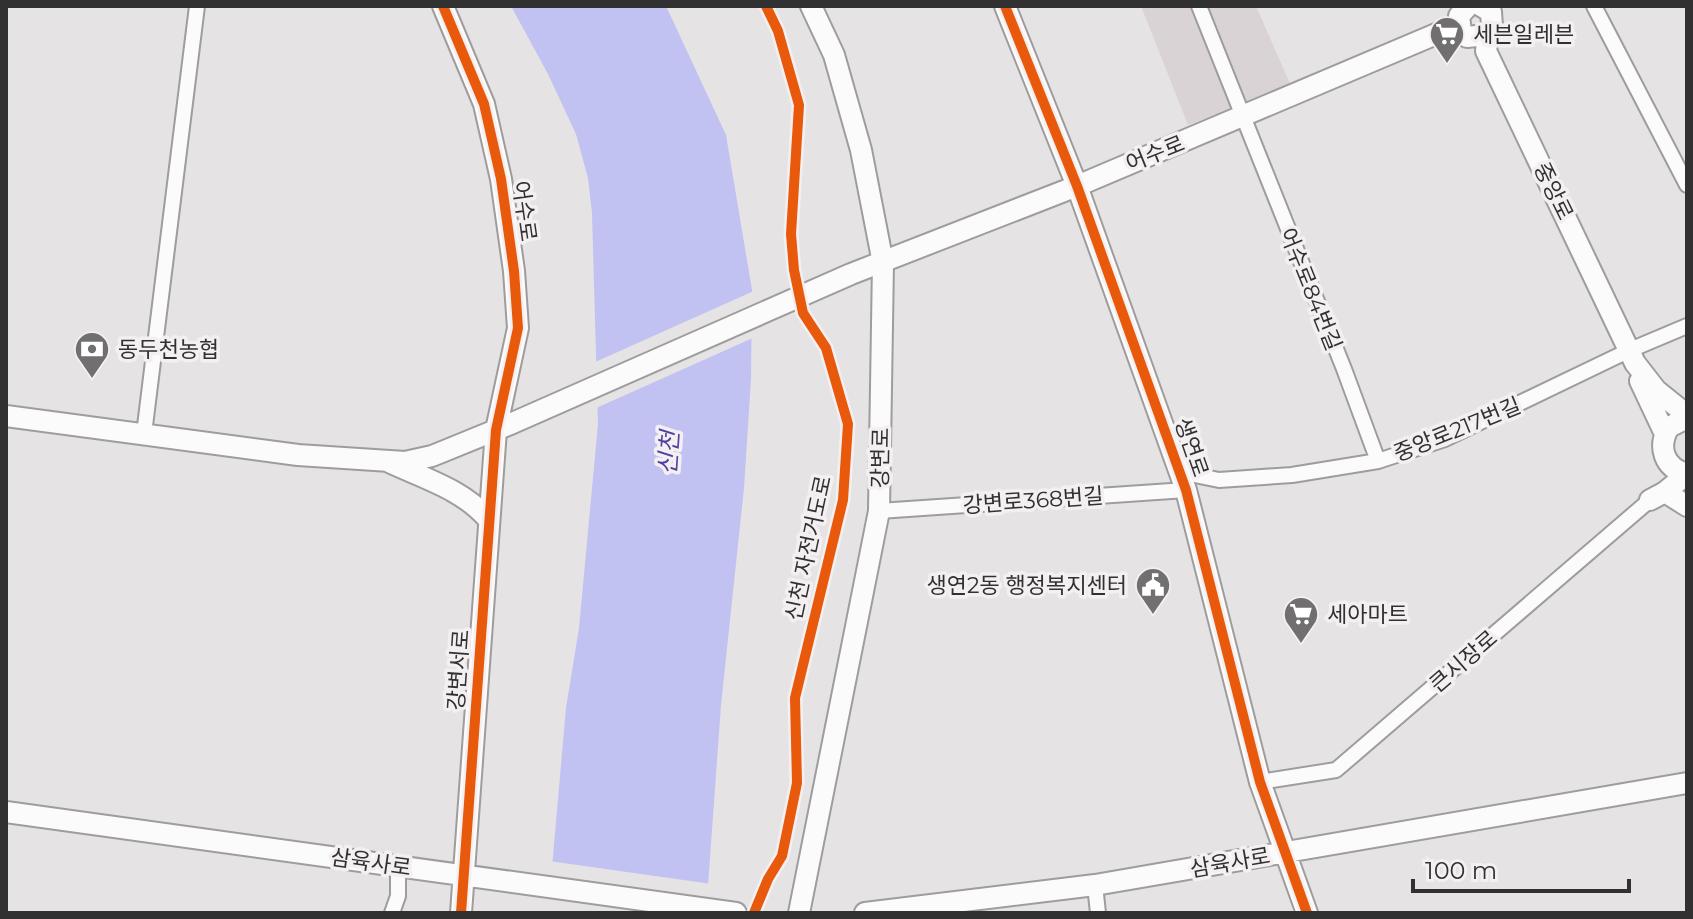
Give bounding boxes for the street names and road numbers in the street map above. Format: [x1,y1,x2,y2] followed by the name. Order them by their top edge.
[1122,130,1188,177] street label: 어수로
[1528,158,1579,224] street label: 중앙로
[507,179,542,243] street label: 어수로
[1274,224,1347,354] street label: 어수로84번길
[1390,392,1525,467] street label: 중앙로217번길
[1169,414,1214,480] street label: 생연로
[866,427,895,489] street label: 강변로
[780,473,837,623] street label: 신천 자전거도로
[962,482,1104,519] street label: 강변로368번길
[1424,625,1503,698] street label: 큰시장로
[442,629,475,711] street label: 강변서로
[1188,842,1272,883] street label: 삼육사로
[329,843,413,881] street label: 삼육사로

